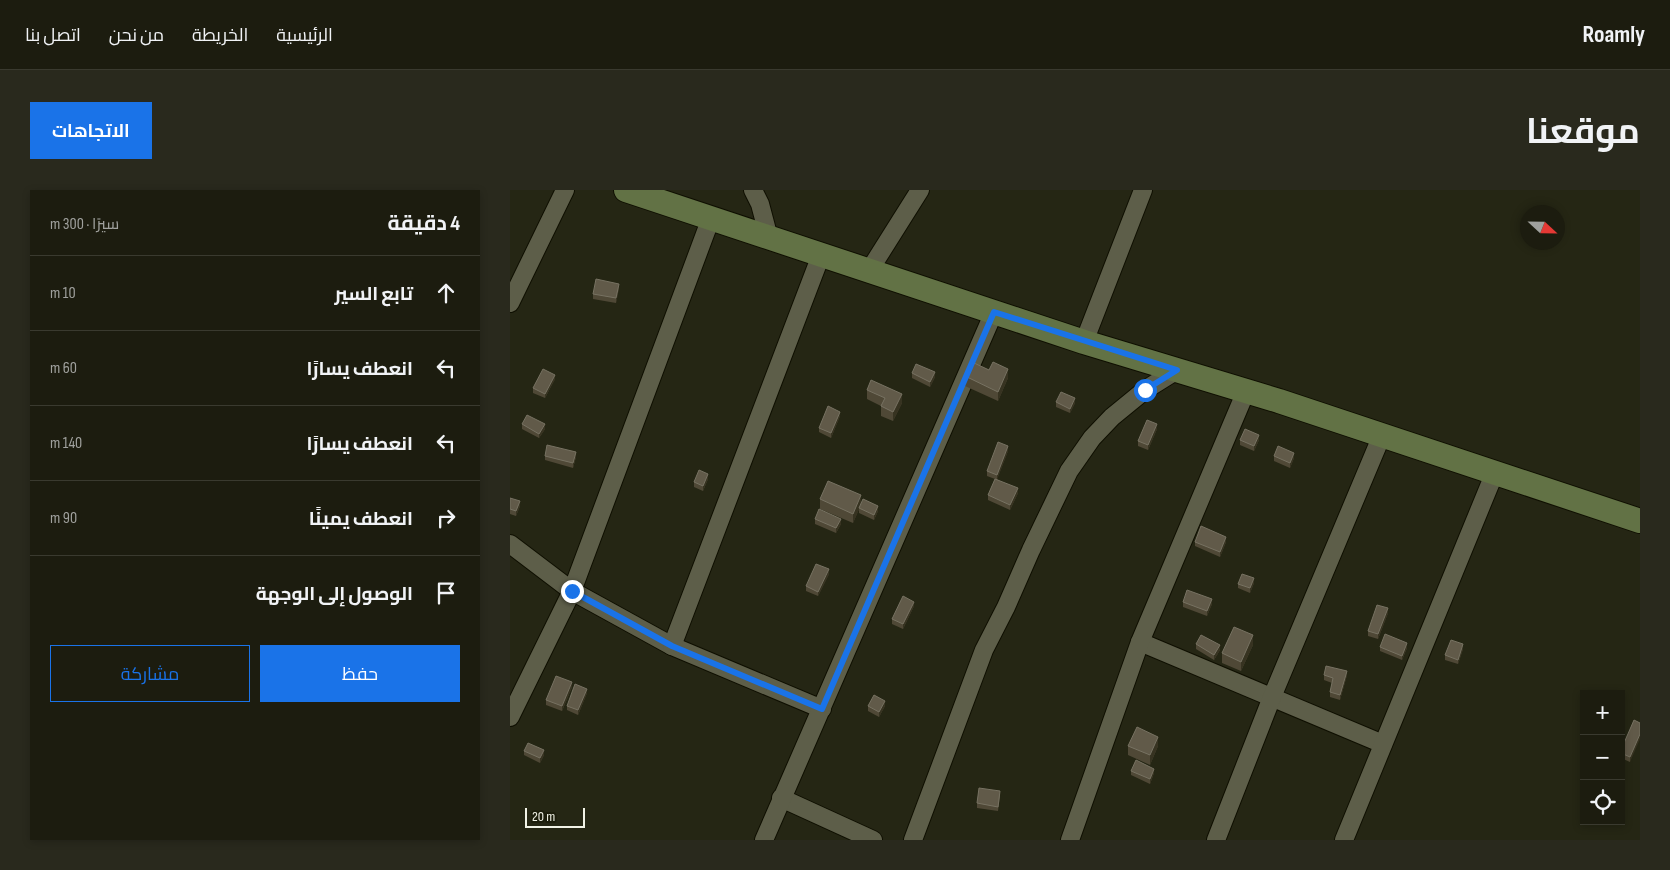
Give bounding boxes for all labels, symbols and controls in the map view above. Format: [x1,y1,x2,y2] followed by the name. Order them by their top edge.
[1582,20,1645,49] text: Roamly
[25,25,81,46] text: اتصل بنا
[109,25,164,46] text: من نحن
[192,25,248,46] text: الخريطة
[276,25,333,46] text: الرئيسية
[30,102,152,159] button: الاتجاهات
[1526,111,1640,154] text: موقعنا
[1520,205,1565,250] north arrow
[388,211,460,236] text: 4 دقيقة
[50,215,119,234] text: سيرًا · 300 m
[432,279,460,307] icon: ahead
[334,283,413,306] text: تابع السير
[50,284,76,303] text: 10 m
[432,354,460,382] icon: left
[306,358,413,381] text: انعطف يسارًا
[50,359,77,378] text: 60 m
[1134,379,1157,402] route start
[432,429,460,457] icon: left
[306,433,413,456] text: انعطف يسارًا
[50,434,82,453] text: 140 m
[432,504,460,532] icon: right
[309,508,413,531] text: انعطف يمينًا
[50,509,77,528] text: 90 m
[432,579,460,607] icon: arrive
[561,580,584,603] route end
[256,583,413,606] text: الوصول إلى الوجهة
[50,645,250,702] button: مشاركة
[260,645,460,702] button: حفظ
[1580,690,1625,825] map controls
[1580,690,1625,735] button: +
[1580,735,1625,780] button: −
[1580,780,1625,825] button: locate
[525,805,585,828] scale bar
[532,808,555,825] text: 20 m

